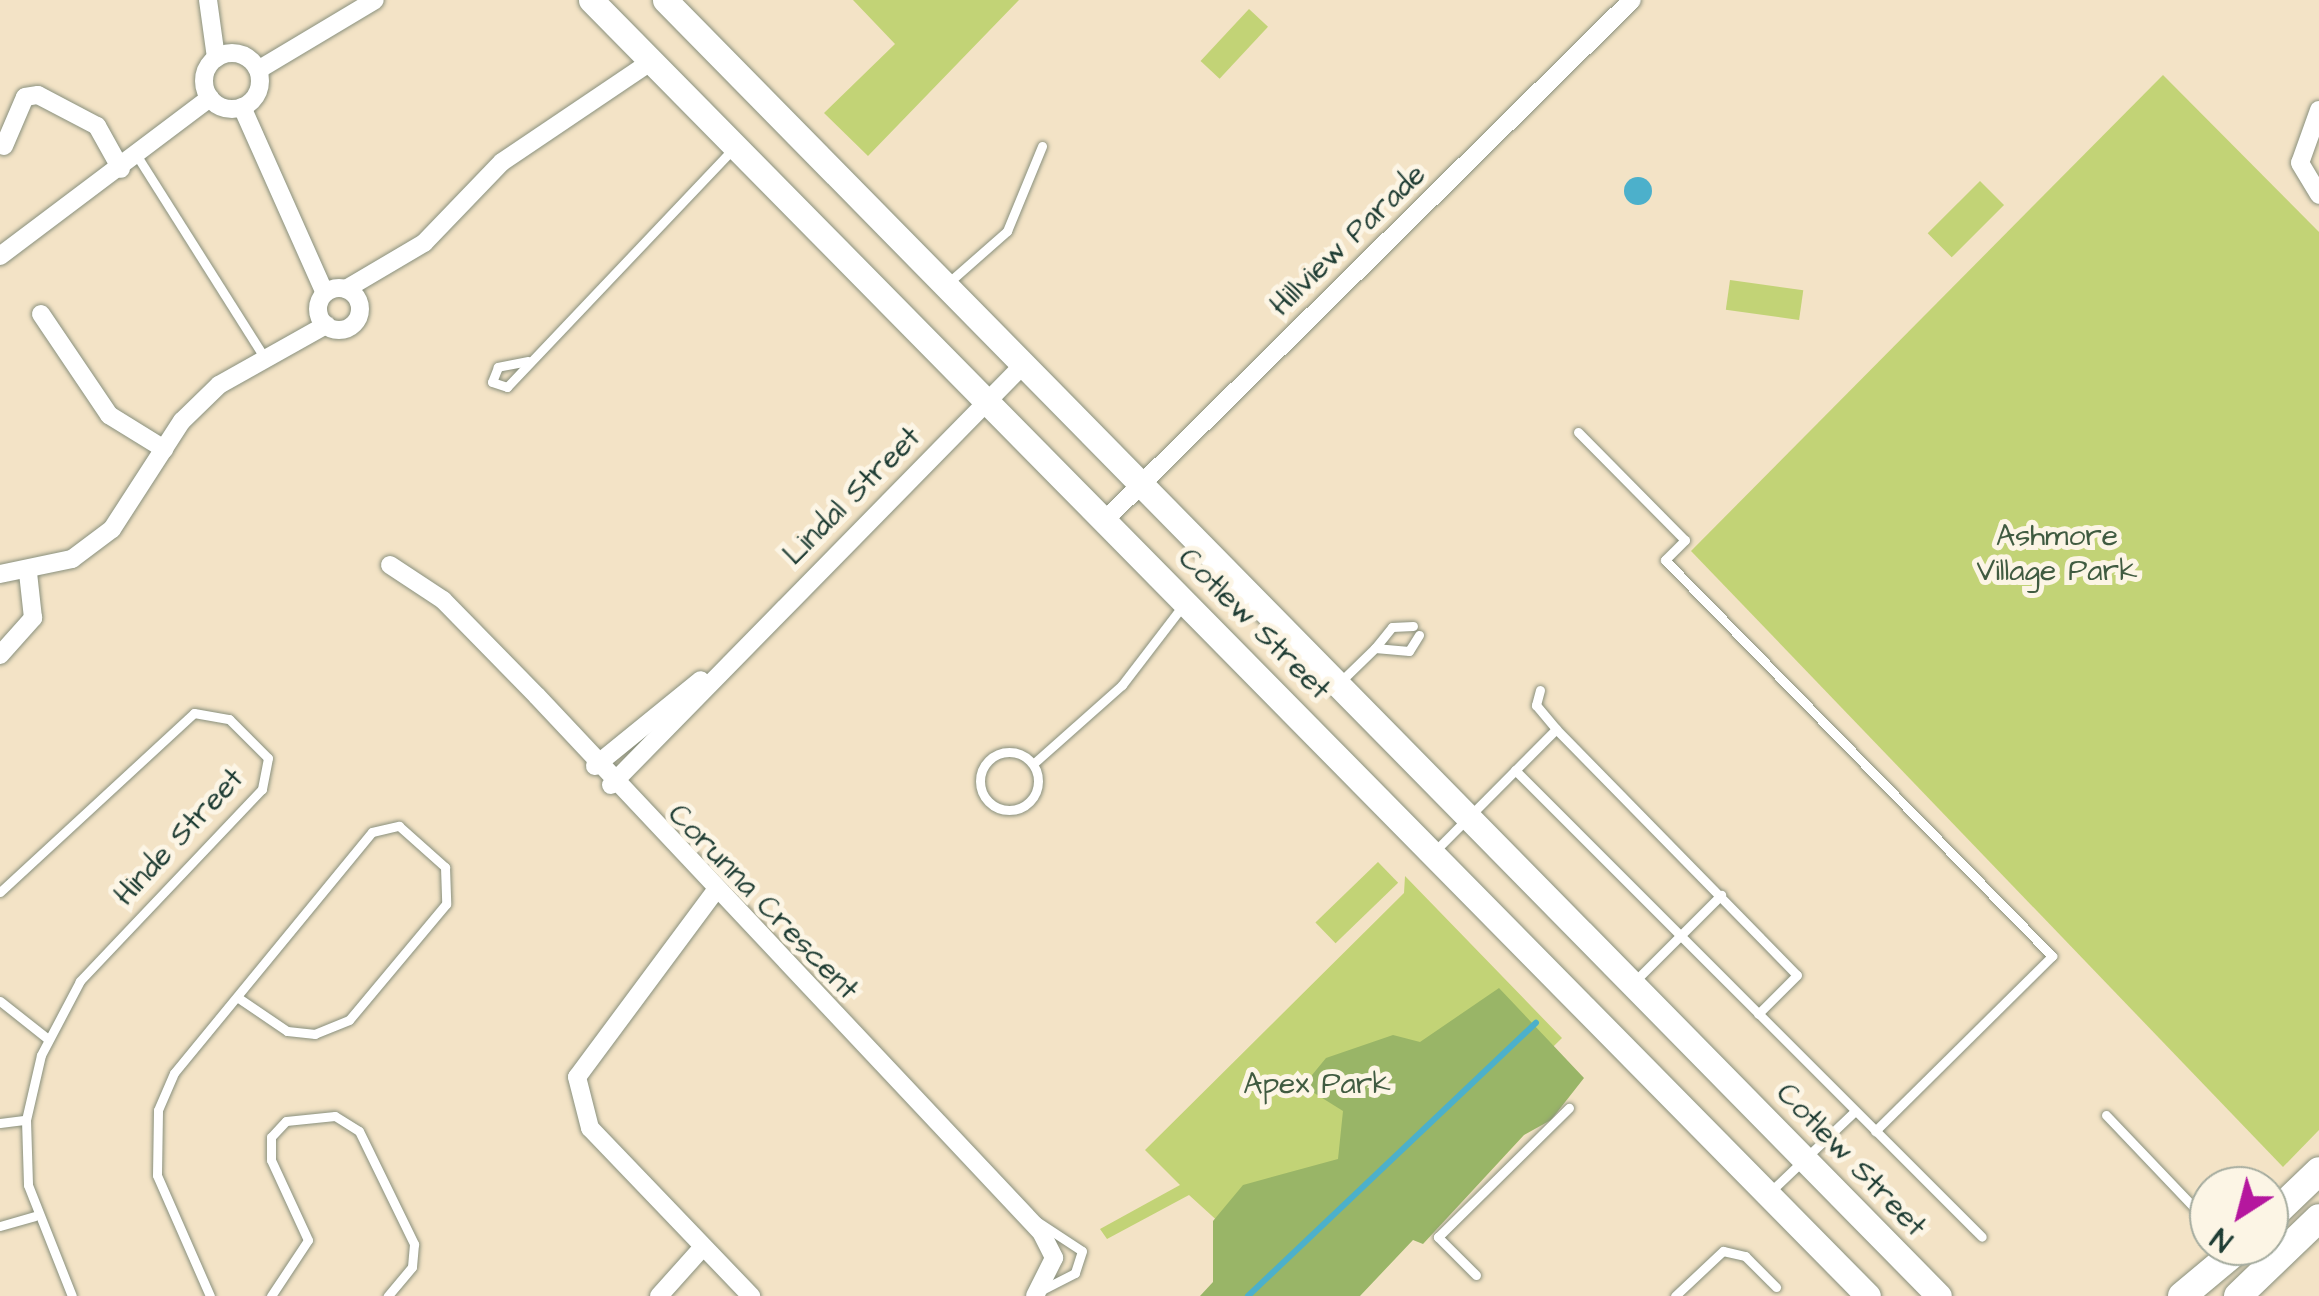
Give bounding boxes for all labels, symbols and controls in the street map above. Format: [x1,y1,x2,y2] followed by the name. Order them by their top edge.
[1263,157,1433,323] street label: Hillview Parade
[776,420,928,572] street label: Lindal Street
[1976,518,2138,588] park label: Ashmore Village Park
[1171,541,1337,707] street label: Cotlew Street
[107,761,251,913] street label: Hinde Street
[660,796,866,1008] street label: Corunna Crescent
[1243,1066,1391,1102] park label: Apex Park
[1769,1076,1933,1244] street label: Cotlew Street
[2189,1166,2289,1266] north arrow
[2204,1218,2241,1260] text: N

